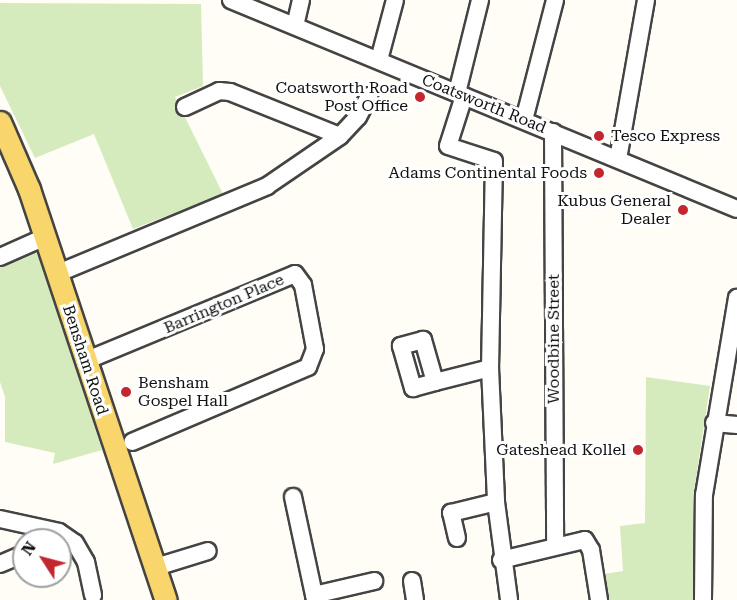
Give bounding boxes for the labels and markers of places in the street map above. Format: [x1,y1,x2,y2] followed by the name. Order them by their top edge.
[276,78,408,116] place label: Coatsworth Road Post Office
[413,90,427,104] marker: Coatsworth Road Post Office
[611,126,720,146] place label: Tesco Express
[592,129,606,143] marker: Tesco Express
[389,163,587,183] place label: Adams Continental Foods
[592,166,606,180] marker: Adams Continental Foods
[557,191,671,229] place label: Kubus General Dealer
[676,203,690,217] marker: Kubus General Dealer
[138,373,228,411] place label: Bensham Gospel Hall
[119,385,133,399] marker: Bensham Gospel Hall
[496,440,626,460] place label: Gateshead Kollel
[631,443,645,457] marker: Gateshead Kollel

